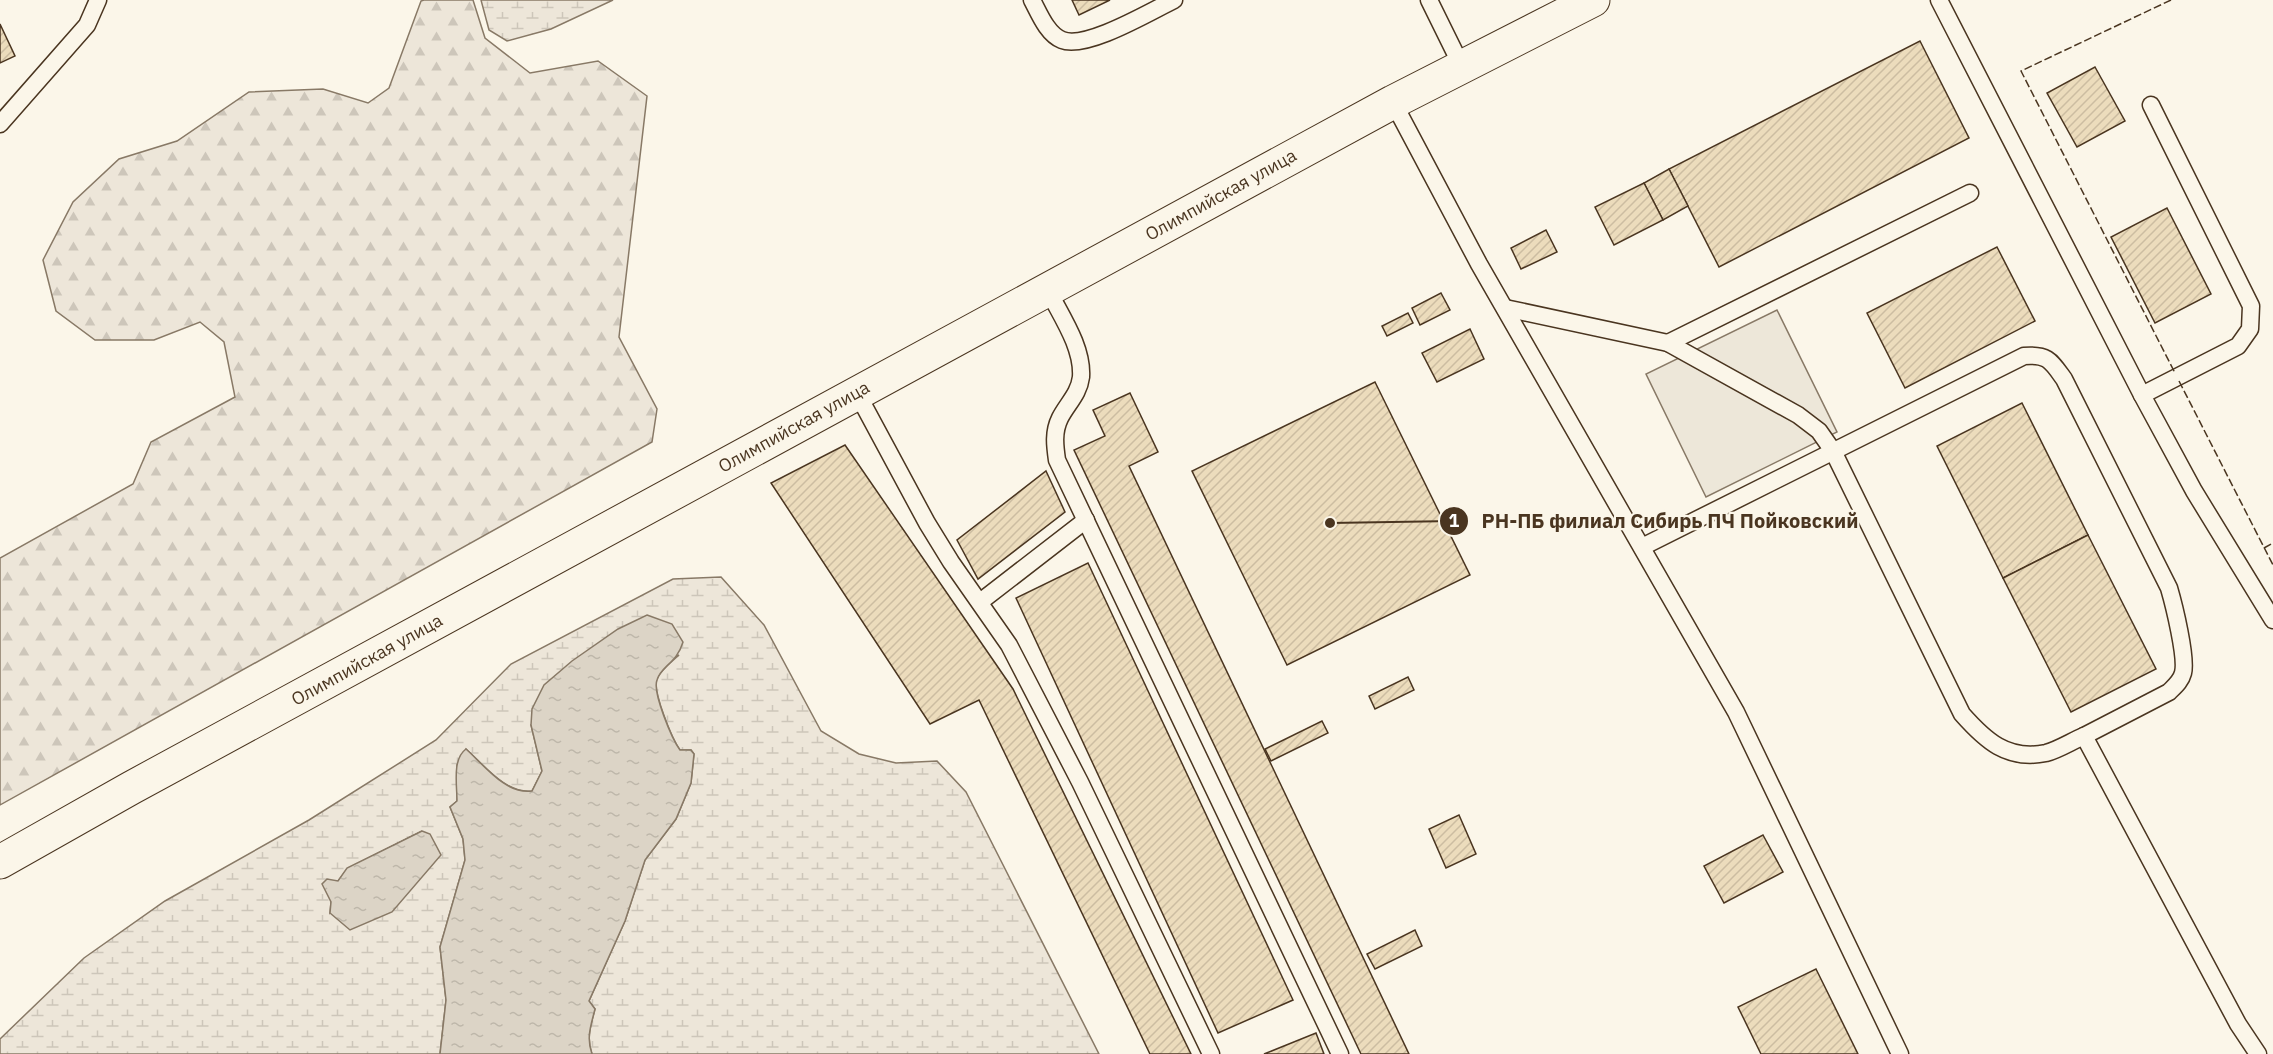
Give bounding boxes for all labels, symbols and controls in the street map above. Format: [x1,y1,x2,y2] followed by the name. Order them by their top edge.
[1141,143,1301,246] street label: Олимпийская улица
[714,375,874,478] street label: Олимпийская улица
[1439,502,1870,540] callout: РН-ПБ филиал Сибирь ПЧ Пойковский
[1482,507,1858,534] text: РН-ПБ филиал Сибирь ПЧ Пойковский
[1449,509,1460,532] text: 1
[287,608,447,711] street label: Олимпийская улица

